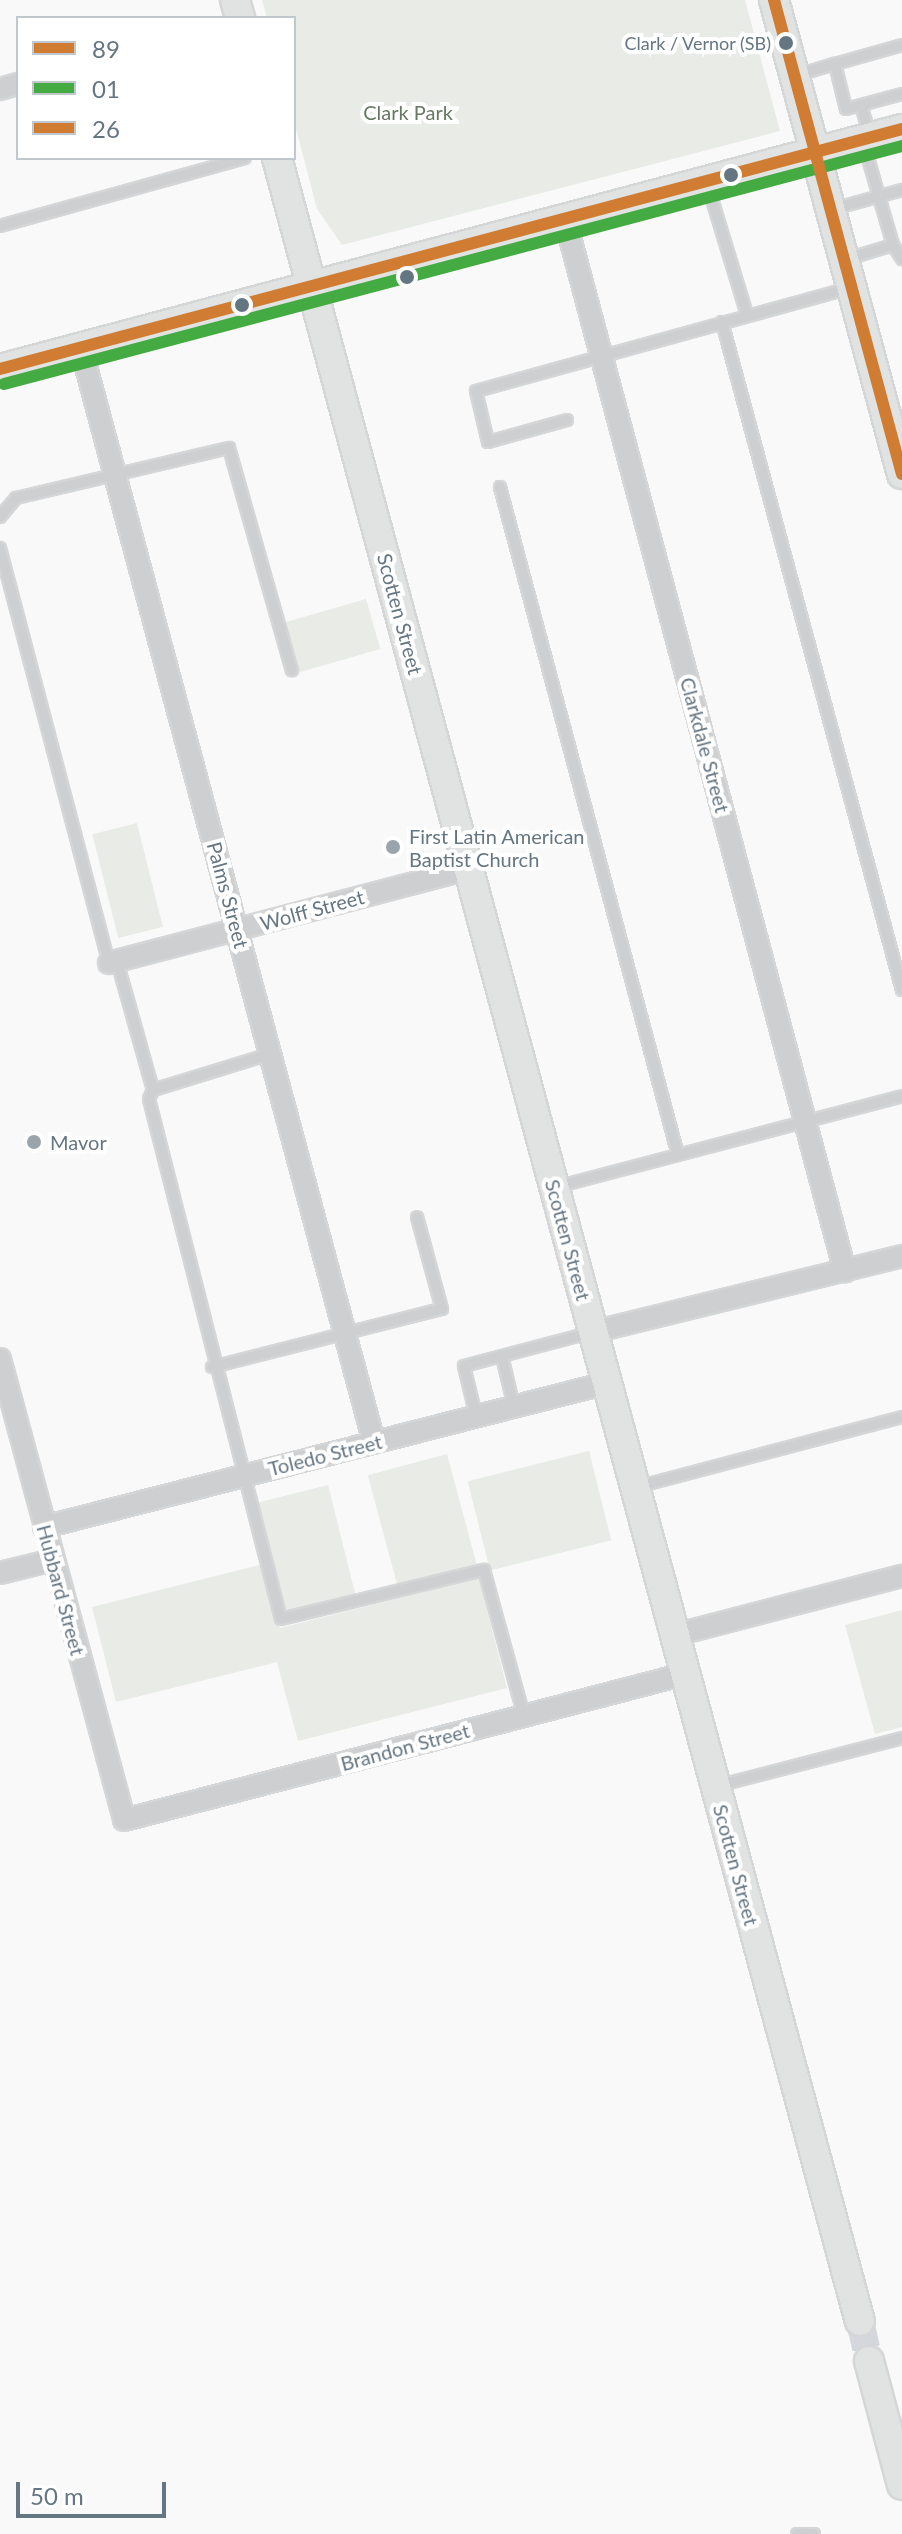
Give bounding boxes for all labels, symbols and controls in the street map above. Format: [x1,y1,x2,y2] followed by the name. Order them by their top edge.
[16,16,296,160] legend
[623,32,771,54] place label: Clark / Vernor (SB)
[92,34,120,63] text: 89
[778,35,794,51] marker: Clark / Vernor (SB)
[92,74,120,103] text: 01
[363,100,453,124] park label: Clark Park
[92,114,120,143] text: 26
[723,167,739,183] unlabelled marker
[399,269,415,285] unlabelled marker
[234,297,250,313] unlabelled marker
[372,551,428,677] street label: Scotten Street
[675,675,735,815] street label: Clarkdale Street
[409,824,585,871] place label: First Latin American Baptist Church
[384,838,402,856] marker: First Latin American Baptist Church
[202,839,254,951] street label: Palms Street
[257,885,367,935] street label: Wolff Street
[50,1130,107,1154] place label: Mavor
[25,1133,43,1151] marker: Mavor
[540,1177,596,1303] street label: Scotten Street
[266,1429,384,1481] street label: Toledo Street
[32,1522,90,1658] street label: Hubbard Street
[338,1718,472,1776] street label: Brandon Street
[708,1802,764,1928] street label: Scotten Street
[20,2466,170,2516] scale bar
[30,2481,84,2510] text: 50 m

